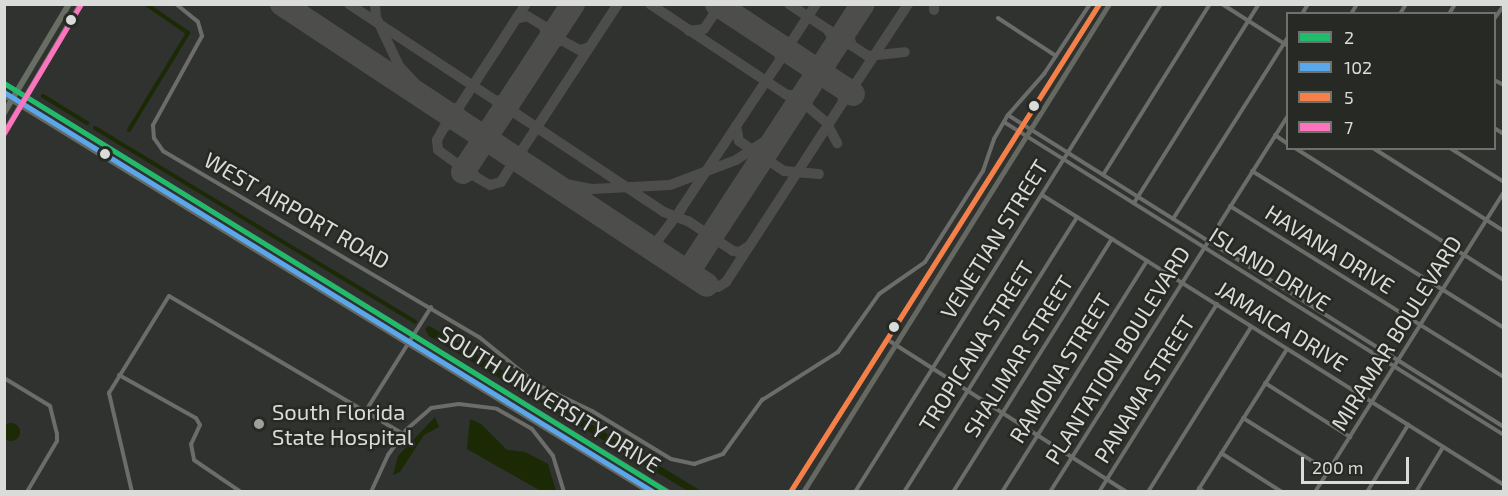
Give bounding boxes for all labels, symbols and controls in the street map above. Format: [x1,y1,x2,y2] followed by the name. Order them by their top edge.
[1286,12,1496,150] legend
[65,14,77,26] unlabelled marker
[1344,26,1354,48] text: 2
[1344,56,1372,78] text: 102
[1344,86,1354,108] text: 5
[1028,100,1040,112] unlabelled marker
[1344,116,1353,138] text: 7
[199,146,395,274] street label: WEST AIRPORT ROAD
[99,148,111,160] unlabelled marker
[934,155,1054,323] street label: VENETIAN STREET
[1260,199,1400,299] street label: HAVANA DRIVE
[1205,221,1335,317] street label: ISLAND DRIVE
[1325,231,1467,435] street label: MIRAMAR BOULEVARD
[1039,241,1195,469] street label: PLANTATION BOULEVARD
[913,256,1039,436] street label: TROPICANA STREET
[958,270,1078,442] street label: SHALIMAR STREET
[1211,275,1353,377] street label: JAMAICA DRIVE
[1003,288,1117,448] street label: RAMONA STREET
[1088,310,1200,468] street label: PANAMA STREET
[434,320,666,478] street label: SOUTH UNIVERSITY DRIVE
[888,321,900,333] unlabelled marker
[272,398,413,450] place label: South Florida State Hospital
[250,415,268,433] marker: South Florida State Hospital
[1304,445,1412,483] scale bar
[1312,456,1364,478] text: 200 m

